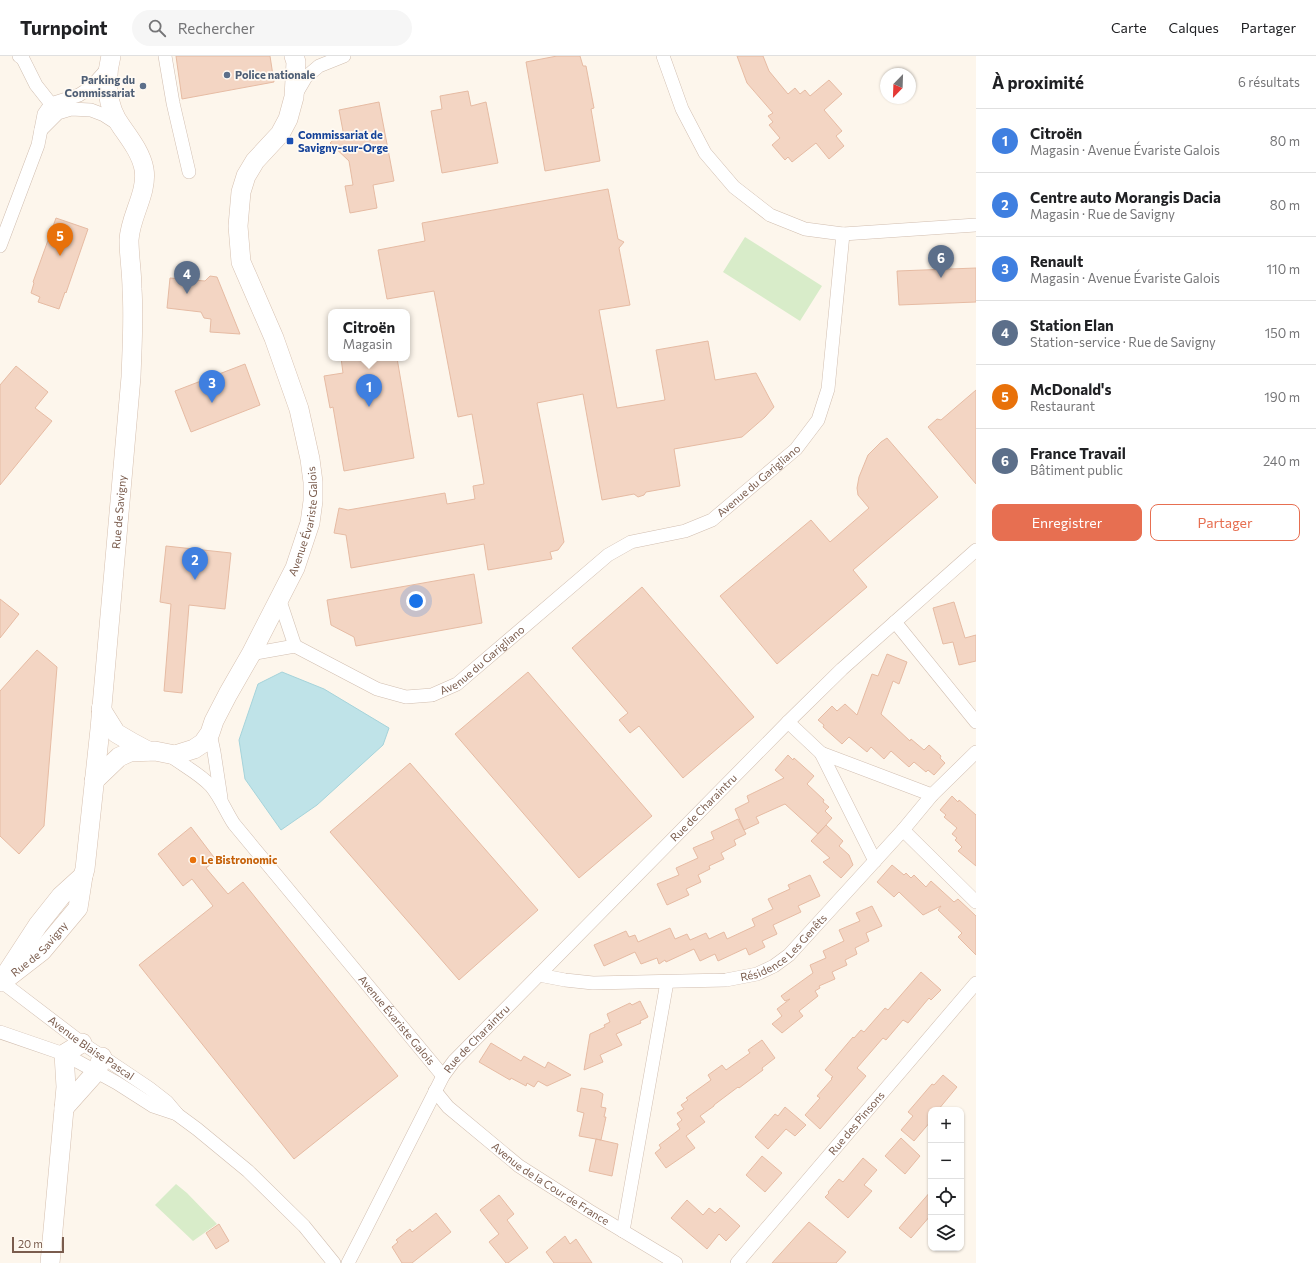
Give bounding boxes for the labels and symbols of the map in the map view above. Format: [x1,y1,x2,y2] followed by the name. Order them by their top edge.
[235,68,315,81] place label: Police nationale
[880,68,916,104] north arrow
[222,70,232,80] marker: Police nationale
[65,73,135,99] place label: Parking du Commissariat
[138,81,148,91] marker: Parking du Commissariat
[298,128,388,154] place label: Commissariat de Savigny-sur-Orge
[285,136,295,146] marker: Commissariat de Savigny-sur-Orge
[47,223,73,256] pin: 5
[928,245,954,278] pin: 6
[174,261,200,294] pin: 4
[199,370,225,403] pin: 3
[356,374,382,407] pin: 1
[714,442,803,519] street label: Avenue du Garigliano
[285,466,319,578] street label: Avenue Évariste Galois
[109,474,128,549] street label: Rue de Savigny
[182,547,208,580] pin: 2
[406,591,426,611] your location
[438,622,527,697] street label: Avenue du Garigliano
[667,771,739,844] street label: Rue de Charaintru
[201,853,277,866] place label: Le Bistronomic
[188,855,198,865] marker: Le Bistronomic
[739,911,829,983] street label: Résidence Les Genêts
[8,918,70,979] street label: Rue de Savigny
[356,973,438,1067] street label: Avenue Évariste Galois
[441,1002,512,1075] street label: Rue de Charaintru
[46,1013,137,1082] street label: Avenue Blaise Pascal
[825,1088,887,1157] street label: Rue des Pinsons
[490,1139,612,1227] street label: Avenue de la Cour de France
[12,1235,64,1254] scale bar

